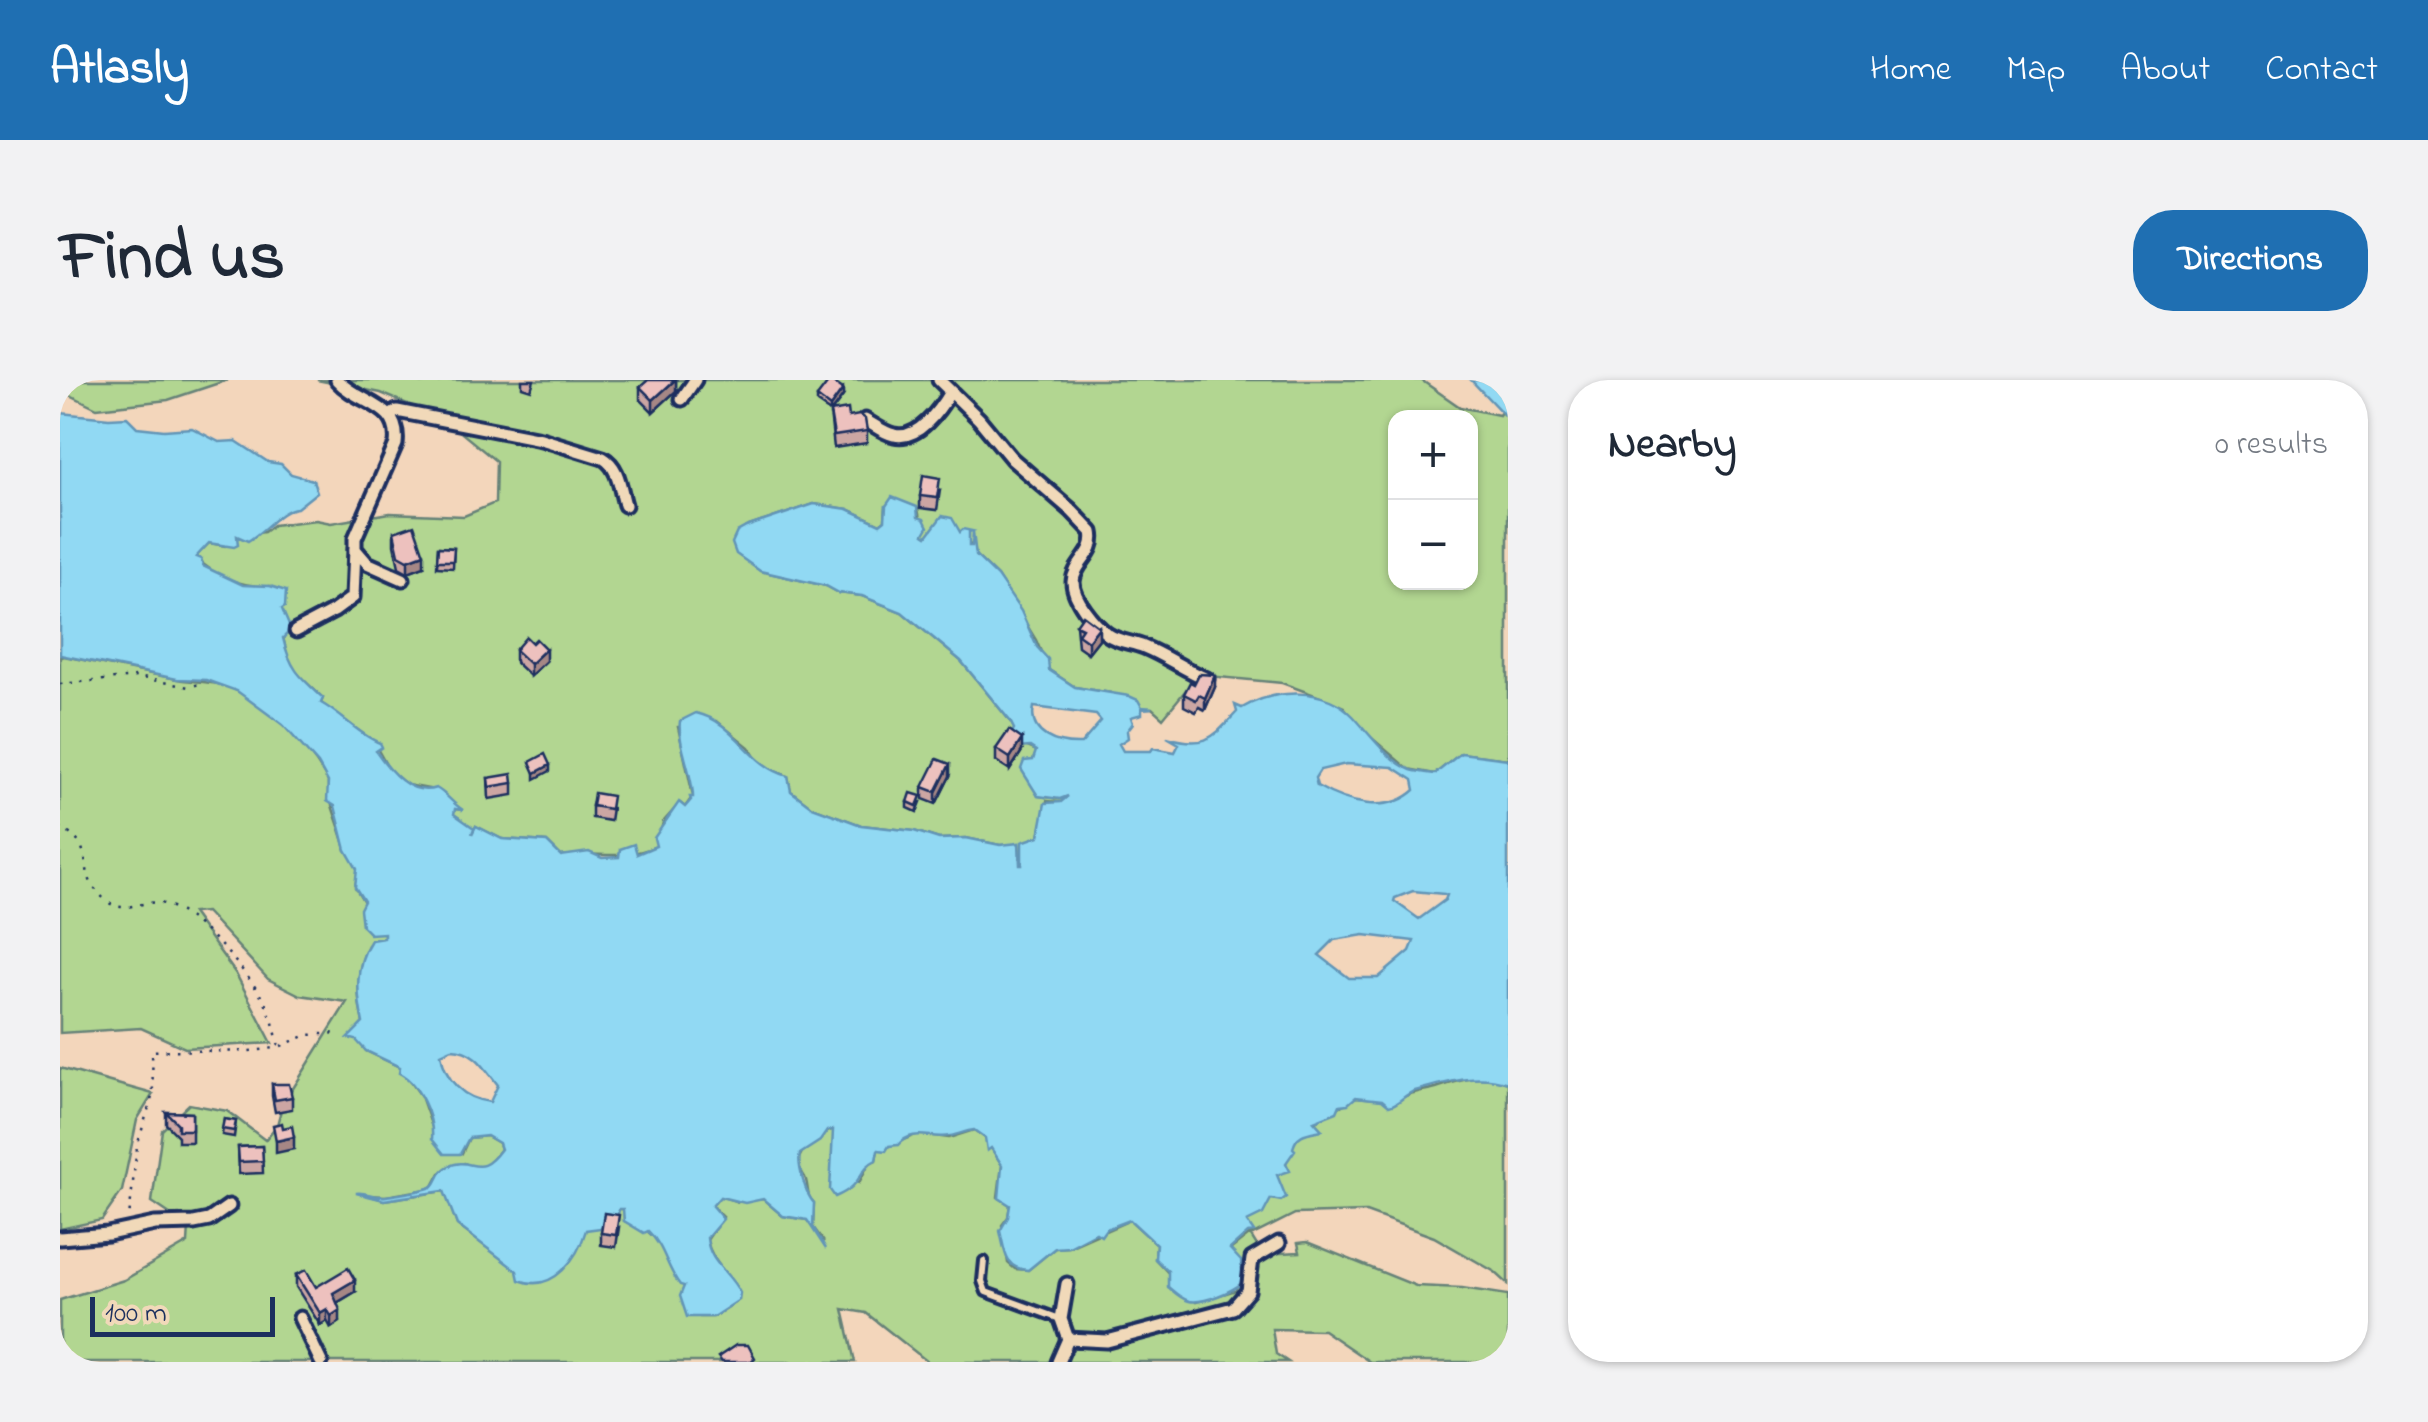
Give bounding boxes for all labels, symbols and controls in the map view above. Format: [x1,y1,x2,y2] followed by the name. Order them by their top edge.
[50,35,189,105] text: Atlasly
[1870,45,1951,96] text: Home
[2006,45,2065,96] text: Map
[2120,45,2210,96] text: About
[2265,45,2378,96] text: Contact
[60,209,285,311] text: Find us
[2133,210,2368,311] button: Directions
[1388,410,1478,590] map controls
[1388,410,1478,500] button: +
[1608,415,1736,476] text: Nearby
[2215,422,2328,469] text: 0 results
[1388,500,1478,590] button: −
[90,1292,275,1336] scale bar
[105,1294,167,1335] text: 100 m

